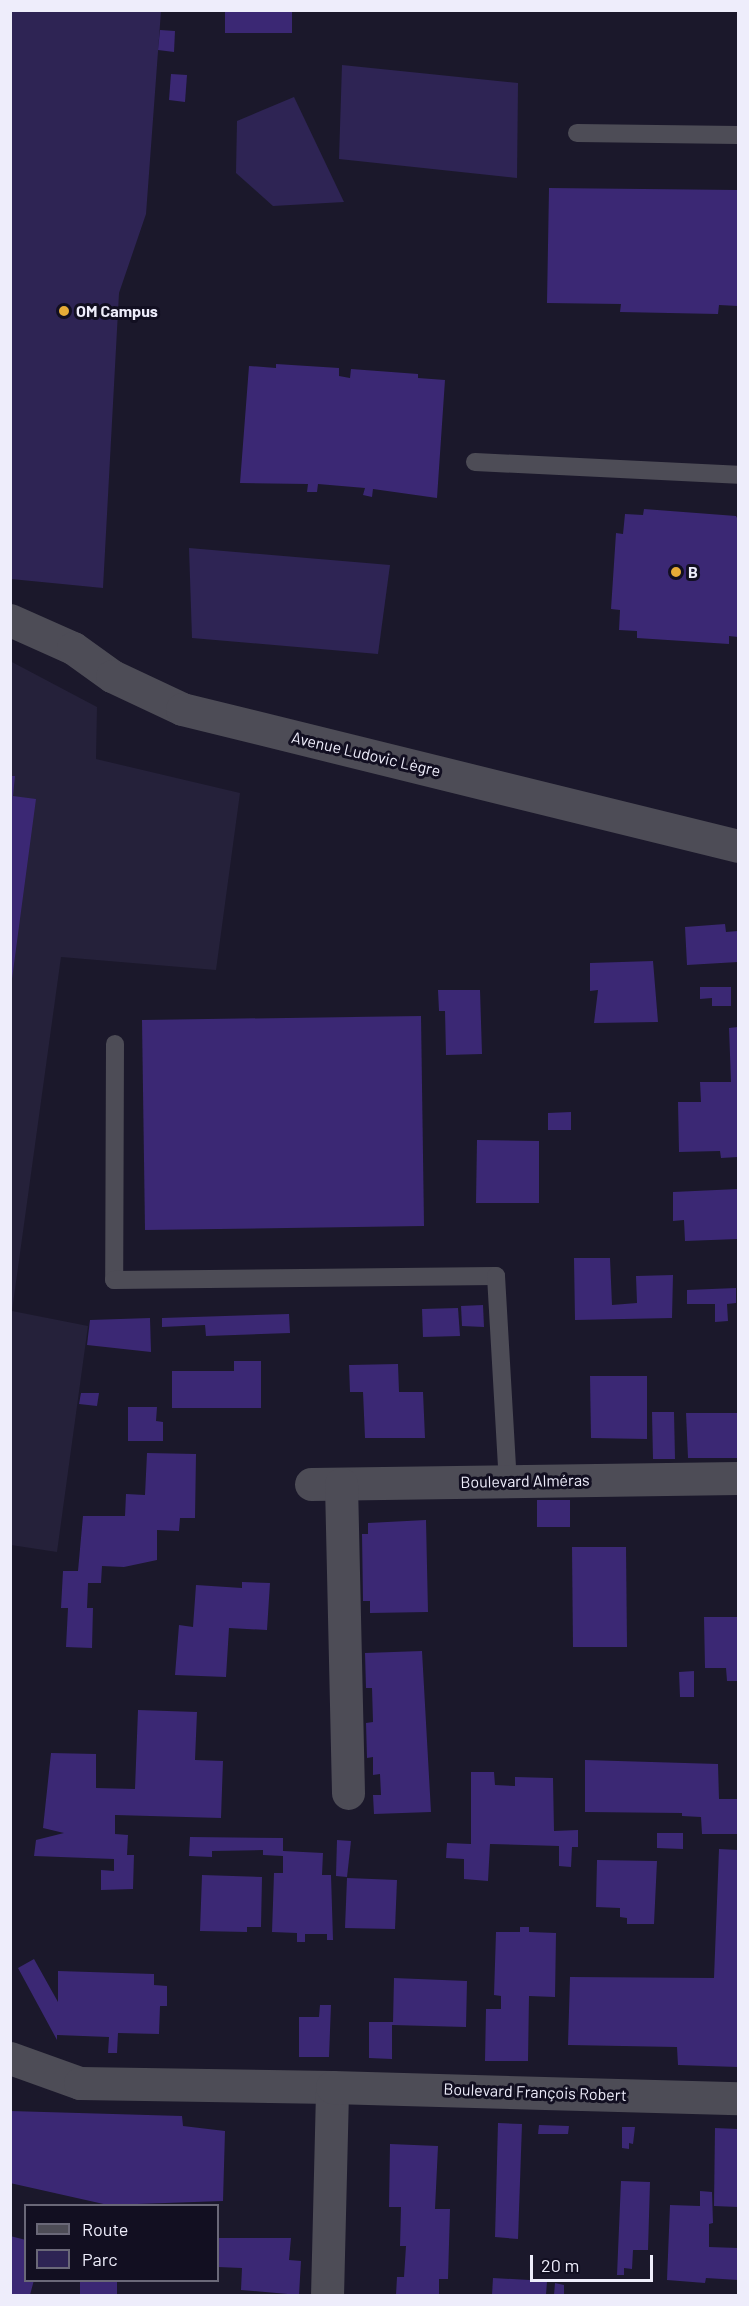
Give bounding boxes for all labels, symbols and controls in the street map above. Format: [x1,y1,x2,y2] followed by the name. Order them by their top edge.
[76,301,158,321] place label: OM Campus
[57,304,71,318] marker: OM Campus
[688,562,698,582] place label: B
[669,565,683,579] marker: B
[290,727,442,781] street label: Avenue Ludovic Lègre
[460,1470,590,1492] street label: Boulevard Alméras
[443,2079,627,2105] street label: Boulevard François Robert
[24,2204,219,2282] legend
[82,2218,128,2240] text: Route
[533,2243,656,2281] scale bar
[82,2248,118,2270] text: Parc
[541,2254,579,2276] text: 20 m

